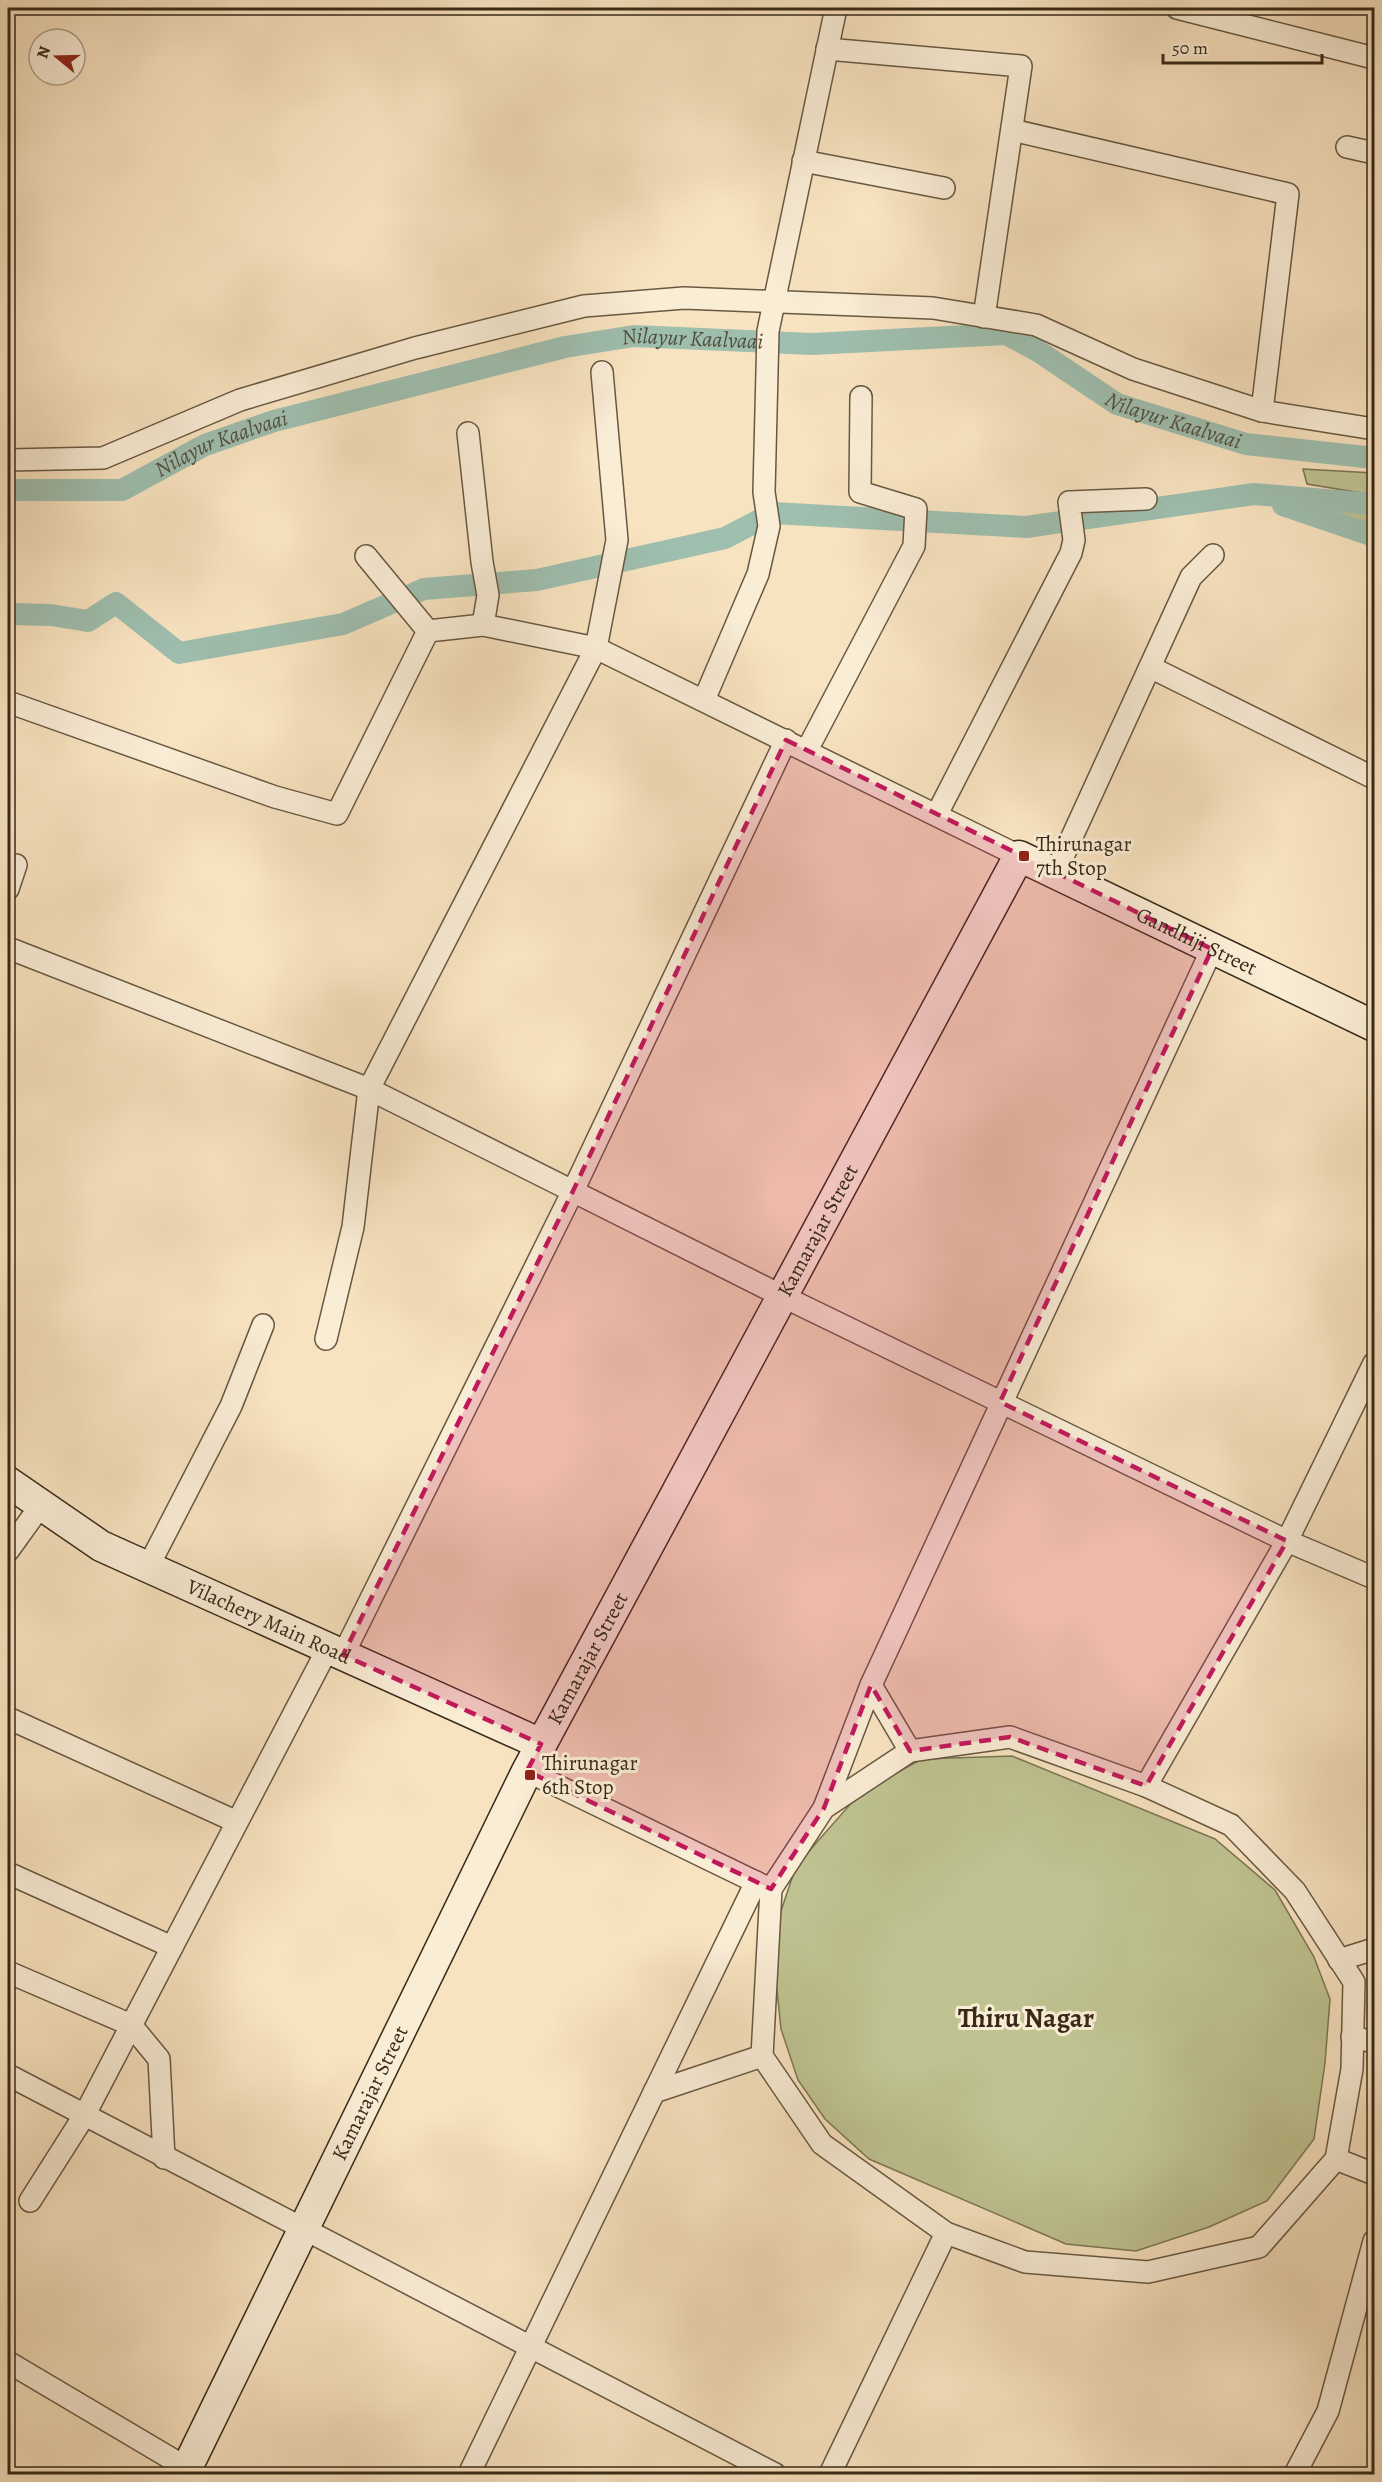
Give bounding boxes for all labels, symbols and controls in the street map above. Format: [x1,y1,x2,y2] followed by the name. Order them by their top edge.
[27,27,87,87] north arrow
[1163,27,1322,65] scale bar
[1172,36,1208,60] text: 50 m
[31,43,56,62] text: N
[619,321,764,357] water label: Nilayur Kaalvaai
[1099,385,1245,457] water label: Nilayur Kaalvaai
[149,403,291,485] water label: Nilayur Kaalvaai
[1036,830,1132,882] place label: Thirunagar 7th Stop
[1017,849,1031,863] marker: Thirunagar 7th Stop
[1132,900,1262,982] street label: Gandhiji Street
[771,1159,865,1302] street label: Kamarajar Street
[182,1572,356,1671] street label: Vilachery Main Road
[540,1587,635,1730] street label: Kamarajar Street
[542,1749,638,1801] place label: Thirunagar 6th Stop
[523,1768,537,1782] marker: Thirunagar 6th Stop
[958,2000,1094,2036] district label: Thiru Nagar
[325,2021,415,2165] street label: Kamarajar Street

